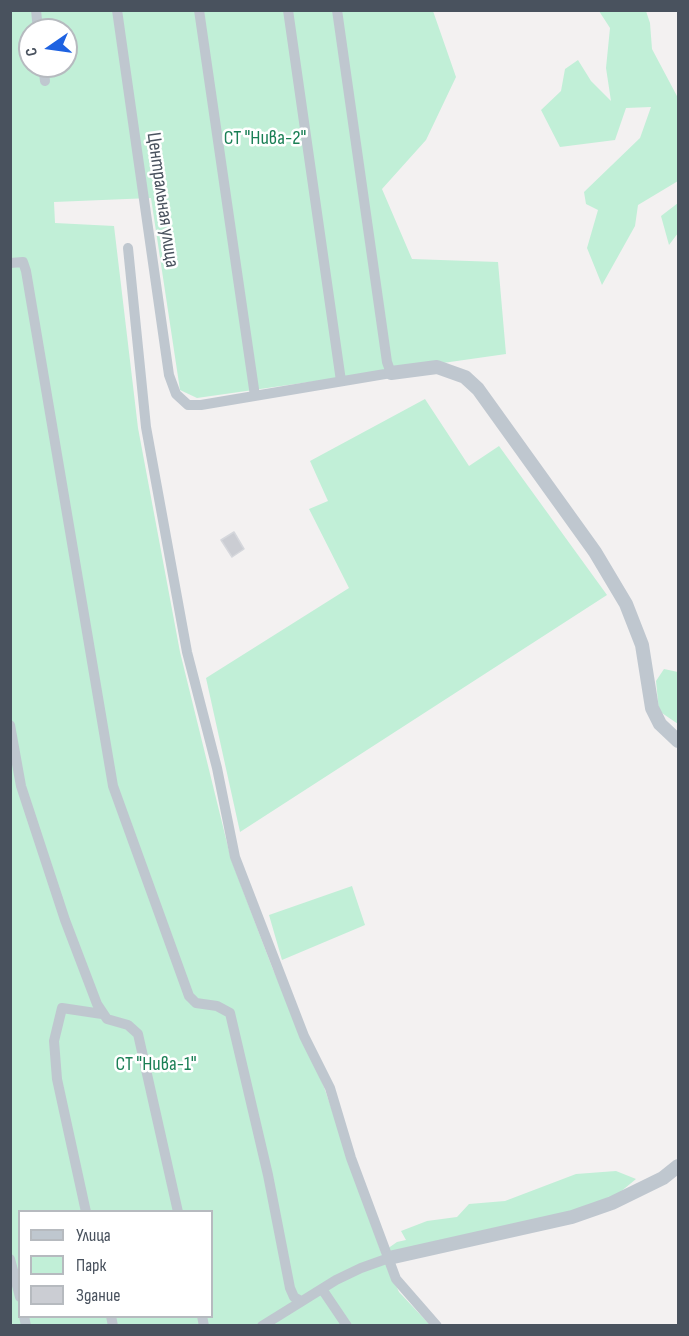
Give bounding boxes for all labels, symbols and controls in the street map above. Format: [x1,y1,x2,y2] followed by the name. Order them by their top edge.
[18,18,78,78] north arrow
[22,46,42,58] text: С
[224,127,306,151] park label: СТ "Нива-2"
[141,131,183,269] street label: Центральная улица
[116,1053,196,1077] park label: СТ "Нива-1"
[18,1210,213,1318] legend
[76,1225,111,1246] text: Улица
[76,1255,106,1276] text: Парк
[76,1285,121,1306] text: Здание

